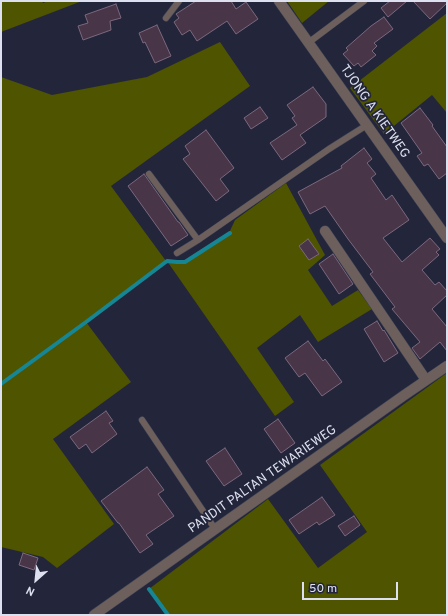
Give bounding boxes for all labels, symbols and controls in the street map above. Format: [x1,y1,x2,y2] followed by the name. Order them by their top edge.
[336,62,412,162] street label: TJONG A KIETWEG
[186,423,340,537] street label: PANDIT PALTAN TEWARIEWEG
[16,560,56,600] north arrow
[304,574,400,600] scale bar
[309,581,337,597] text: 50 m
[24,583,37,599] text: N

